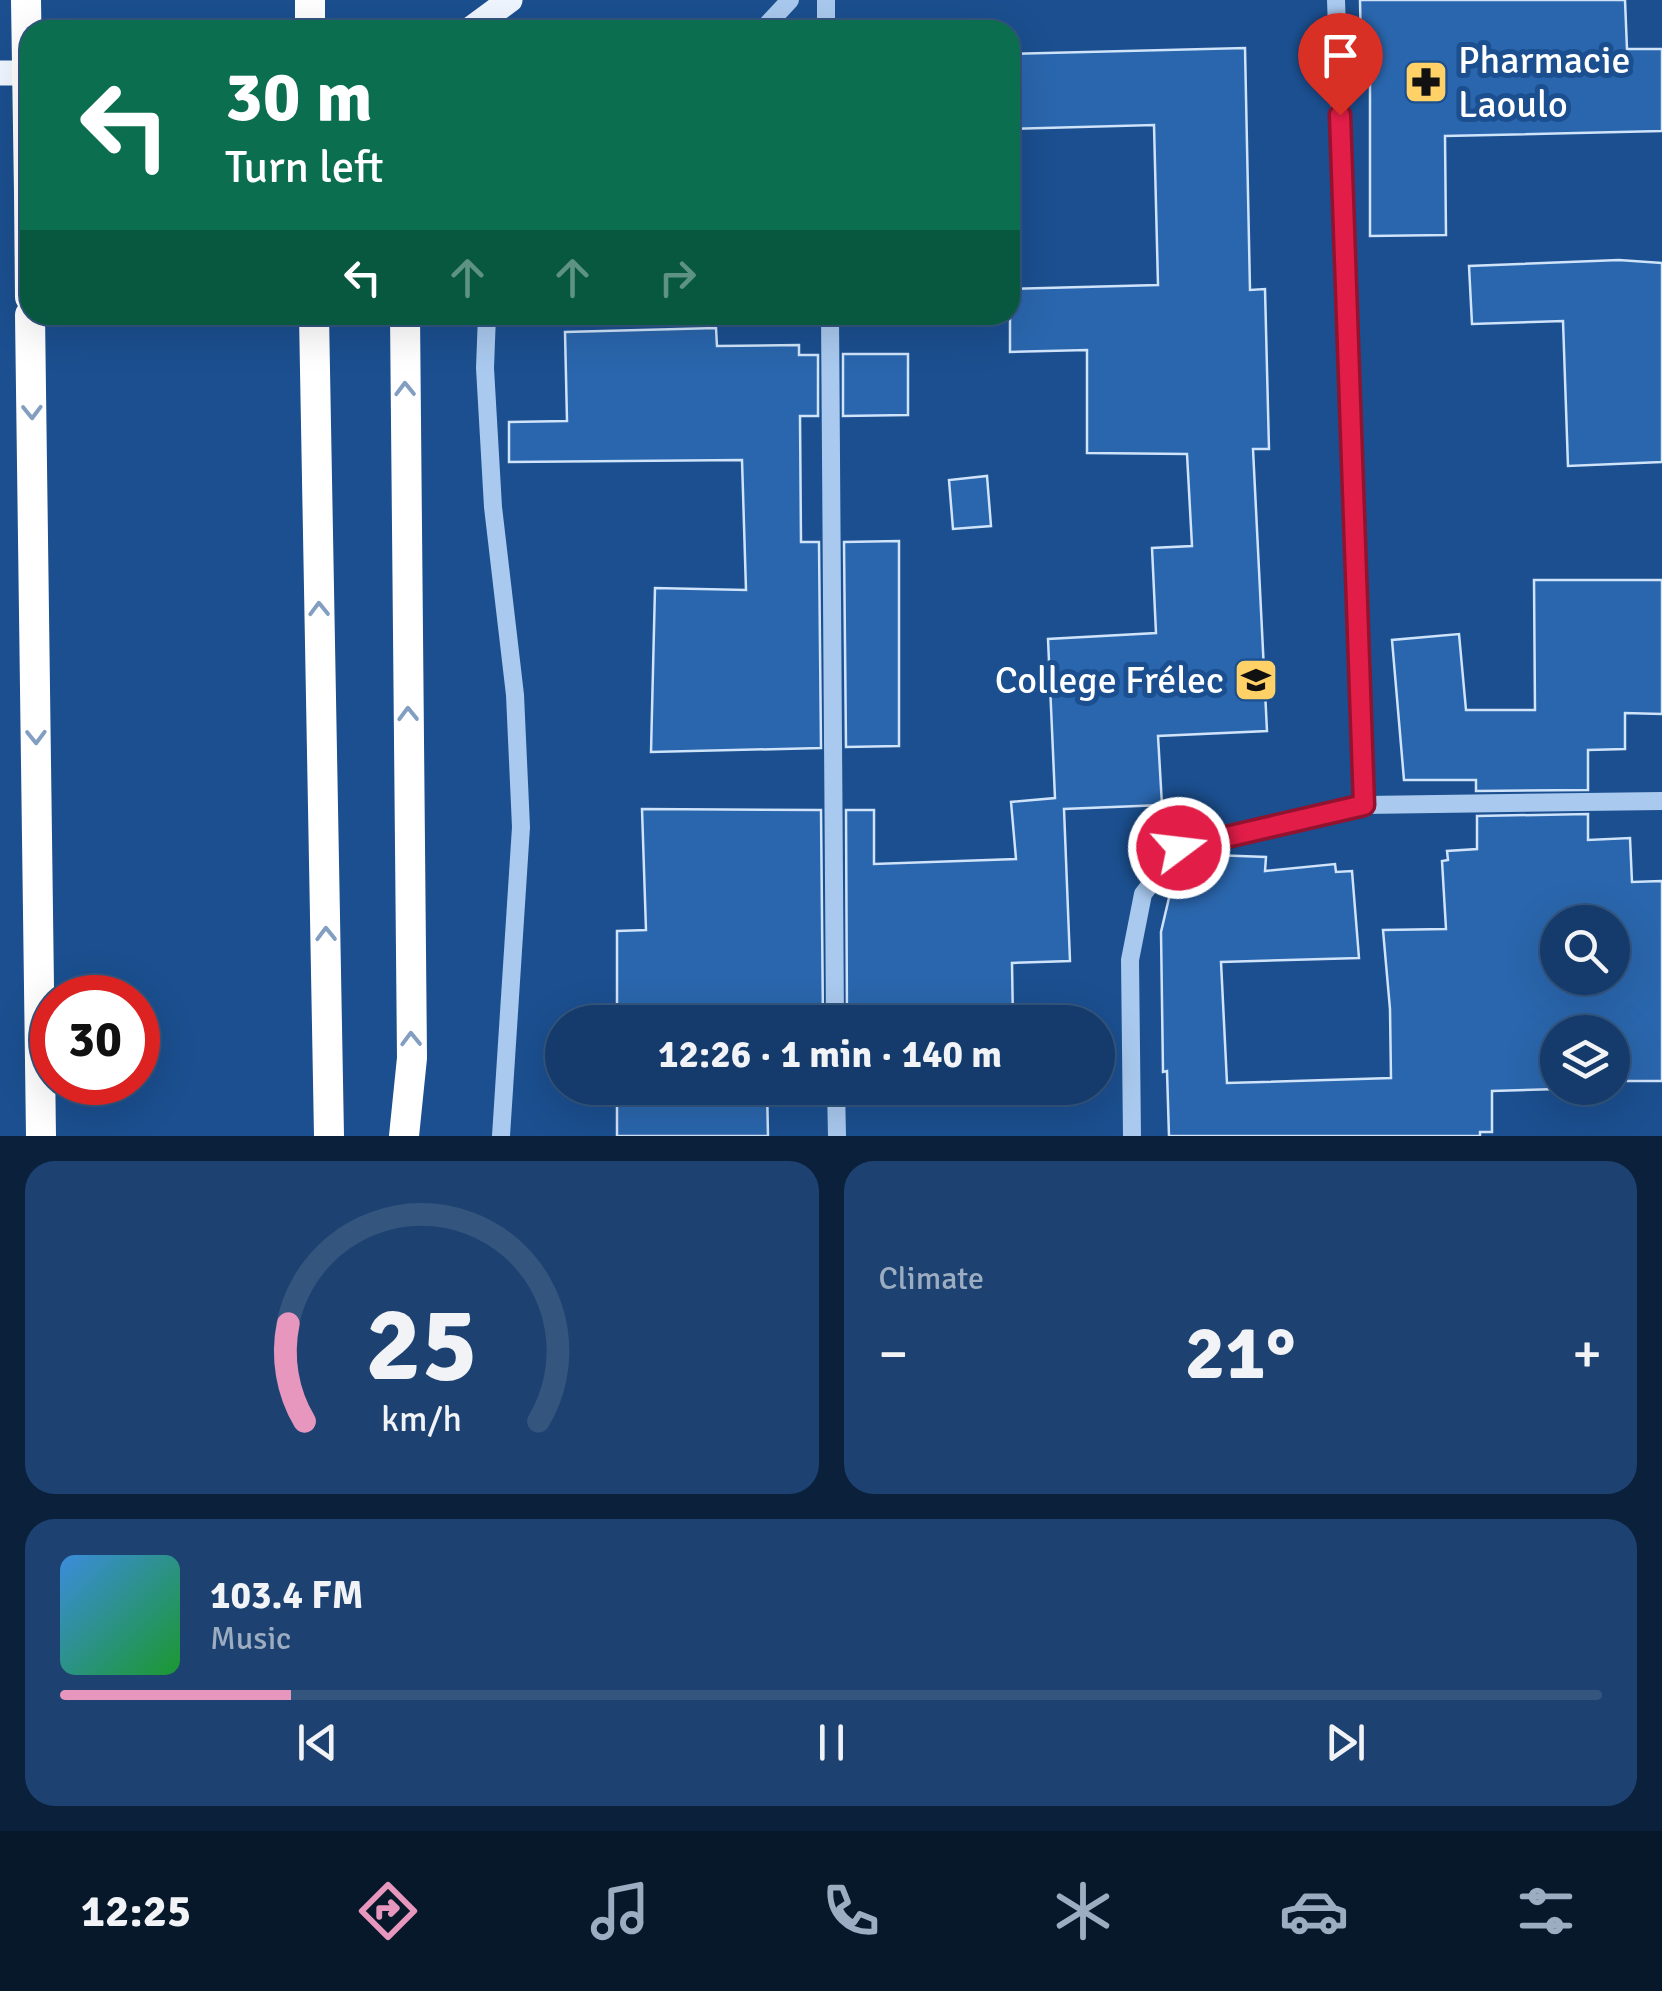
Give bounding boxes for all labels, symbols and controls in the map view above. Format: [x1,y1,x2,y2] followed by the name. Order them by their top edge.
[1298,13,1383,116] pin
[1313,28,1368,83] icon: arrive
[1458,37,1631,128] place label: Pharmacie Laoulo
[225,54,373,140] text: 30 m
[1403,59,1449,105] pharmacy icon: Pharmacie Laoulo
[60,60,190,190] icon: left
[225,140,384,195] text: Turn left
[335,250,390,305] icon: left
[440,250,495,305] icon: ahead
[545,250,600,305] icon: ahead
[650,250,705,305] icon: right
[394,380,416,396] one-way arrow
[21,405,42,421] one-way arrow
[309,600,330,616] one-way arrow
[995,657,1224,704] place label: College Frélec
[1233,657,1279,703] school or university icon: College Frélec
[398,705,419,721] one-way arrow
[25,730,47,746] one-way arrow
[1127,796,1231,900] position arrow
[1540,905,1630,1105] map controls
[1540,905,1630,995] button: search
[315,925,336,941] one-way arrow
[30,975,160,1105] speed limit sign: 30
[1540,1015,1630,1105] button: layers
[401,1030,422,1046] one-way arrow
[658,1031,1002,1078] text: 12:26 · 1 min · 140 m
[879,1259,984,1298] text: Climate
[366,1281,478,1409] text: 25
[1185,1307,1296,1400] text: 21°
[879,1320,908,1388] text: −
[1572,1320,1602,1388] text: +
[381,1397,462,1441] text: km/h
[210,1572,363,1619] text: 103.4 FM
[210,1619,291,1658] text: Music
[290,1715,345,1770] icon: previous
[804,1715,859,1770] icon: pause
[1318,1715,1373,1770] icon: next
[353,1876,423,1946] icon: directions
[585,1876,655,1946] icon: music
[816,1876,886,1946] icon: phone
[1048,1876,1118,1946] icon: climate
[1279,1876,1349,1946] icon: car
[1511,1876,1581,1946] icon: filters
[81,1884,191,1939] text: 12:25

